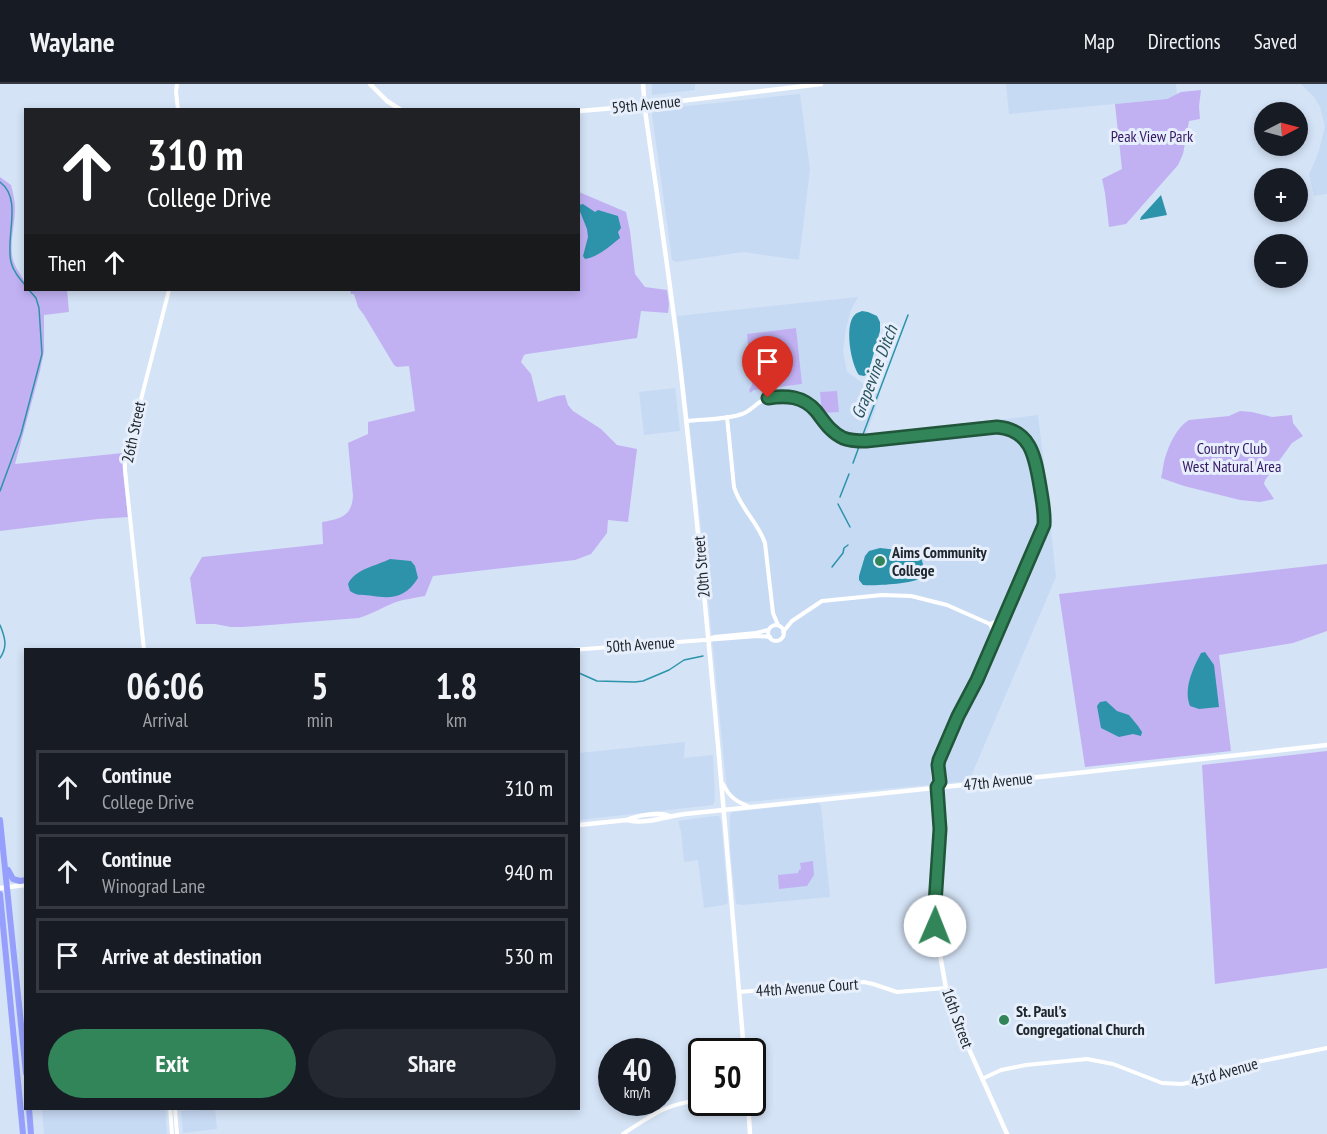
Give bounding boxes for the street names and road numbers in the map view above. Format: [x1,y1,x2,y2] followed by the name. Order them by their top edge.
[611,90,681,118] street label: 59th Avenue
[117,399,149,465] street label: 26th Street
[688,534,714,599] street label: 20th Street
[605,632,675,656] street label: 50th Avenue
[963,767,1033,795] street label: 47th Avenue
[755,973,859,1001] street label: 44th Avenue Court
[938,985,978,1051] street label: 16th Street
[1188,1053,1260,1091] street label: 43rd Avenue

